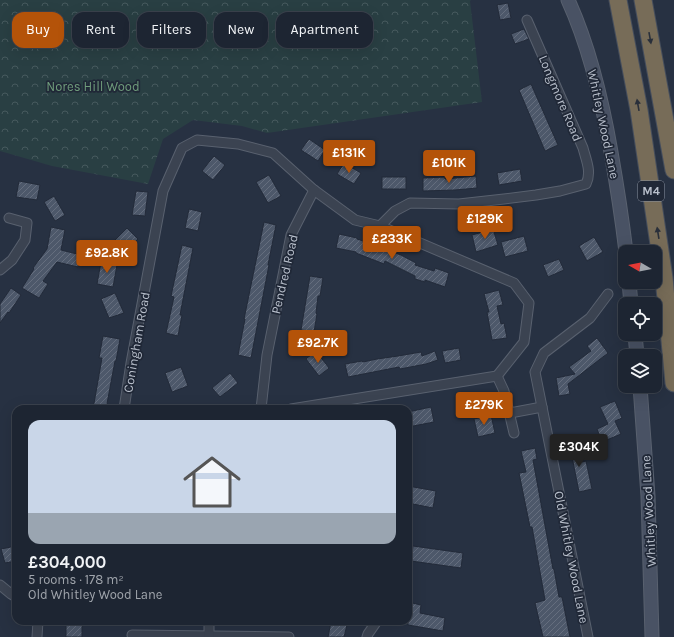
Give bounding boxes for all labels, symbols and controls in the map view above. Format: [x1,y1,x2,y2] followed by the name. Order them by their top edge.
[12,12,64,48] chip: Buy
[72,12,129,48] chip: Rent
[137,12,206,48] chip: Filters
[214,12,268,48] chip: New
[276,12,373,48] chip: Apartment
[648,32,654,44] one-way arrow
[536,53,585,143] street label: Longmore Road
[585,68,623,181] street label: Whitley Wood Lane
[46,79,140,94] park label: Nores Hill Wood
[634,99,640,111] one-way arrow
[321,140,377,174] pin: £131K
[332,145,366,160] text: £131K
[421,150,477,184] pin: £101K
[432,155,466,170] text: £101K
[638,181,664,201] road number: M4
[457,206,513,240] pin: £129K
[467,211,503,226] text: £129K
[364,226,420,260] pin: £233K
[654,227,660,239] one-way arrow
[372,231,412,246] text: £233K
[268,233,301,316] street label: Pendred Road
[74,240,140,274] pin: £92.8K
[85,245,129,260] text: £92.8K
[618,245,662,289] north arrow
[618,245,662,393] map controls
[120,290,153,394] street label: Coningham Road
[618,297,662,341] button: locate
[285,330,351,364] pin: £92.7K
[297,335,339,350] text: £92.7K
[618,349,662,393] button: layers
[456,392,512,426] pin: £279K
[465,397,503,412] text: £279K
[551,434,607,468] pin: £304K
[559,439,599,454] text: £304K
[176,446,248,518] icon: home
[638,455,659,567] street label: Whitley Wood Lane
[551,490,592,625] street label: Old Whitley Wood Lane
[28,552,106,572] text: £304,000
[28,572,124,587] text: 5 rooms · 178 m²
[28,587,162,602] text: Old Whitley Wood Lane

